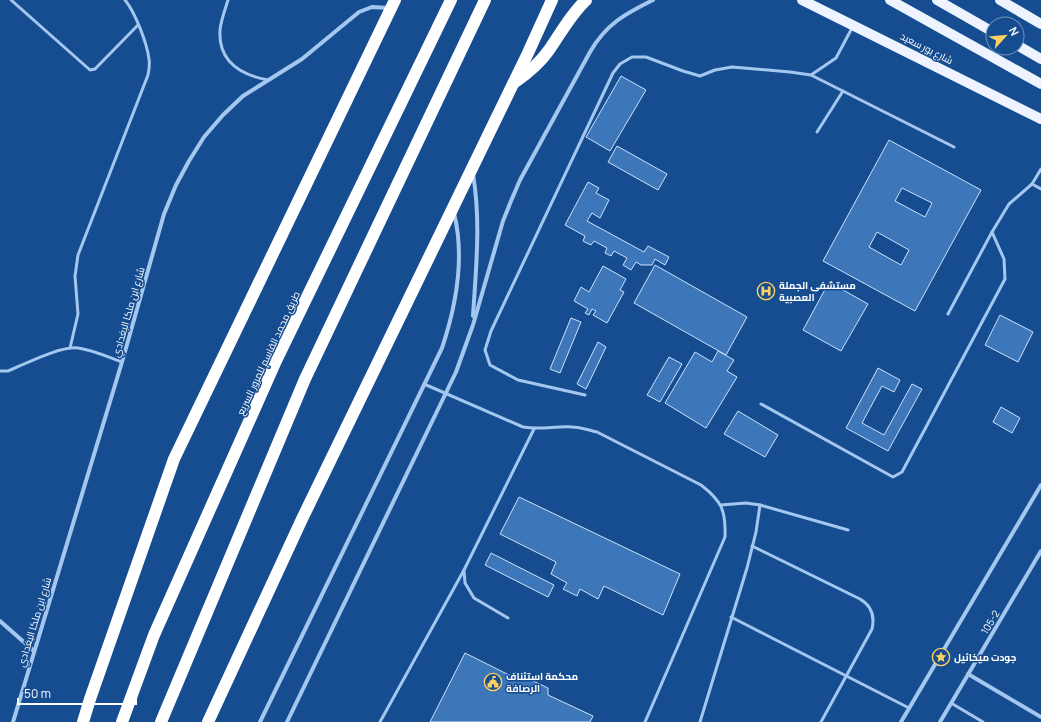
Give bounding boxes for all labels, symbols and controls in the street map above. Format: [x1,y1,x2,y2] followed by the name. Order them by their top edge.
[985,16,1025,56] north arrow
[1006,24,1023,38] text: N
[898,29,956,67] street label: شارع بور سعيد
[108,265,149,359] street label: شارع ابن ملكا البغدادي
[779,278,856,304] place label: مستشفى الجملة العصبية
[756,281,776,301] hospital icon: مستشفى الجملة العصبية
[233,289,304,418] street label: طريق محمد القاسم للمرور السريع
[14,575,55,669] street label: شارع ابن ملكا البغدادي
[977,607,1003,637] street label: 105-2
[931,647,951,667] place icon: جودت ميخائيل
[954,650,1017,664] place label: جودت ميخائيل
[506,669,578,695] place label: محكمة استئناف الرصافة
[483,672,503,692] public building icon: محكمة استئناف الرصافة
[18,680,136,706] scale bar
[24,685,51,702] text: 50 m

